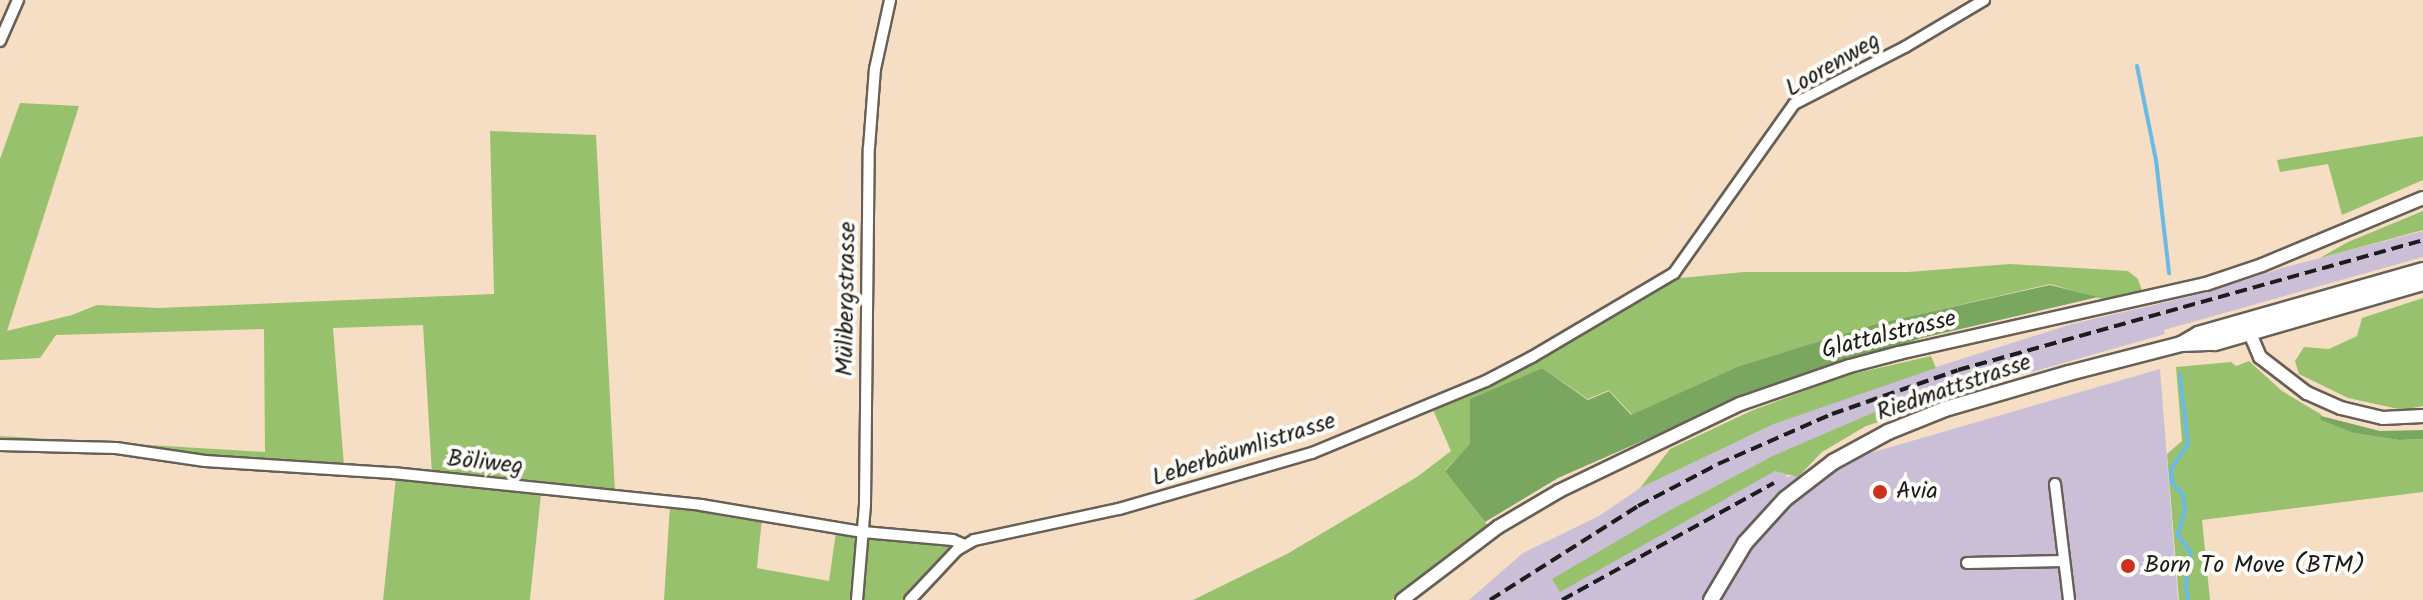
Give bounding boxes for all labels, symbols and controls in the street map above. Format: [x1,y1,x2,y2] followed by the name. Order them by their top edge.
[1780,26,1886,104] street label: Loorenweg
[831,221,863,377] street label: Mülibergstrasse
[1819,304,1959,366] street label: Glattalstrasse
[1873,348,2035,428] street label: Riedmattstrasse
[1149,407,1339,493] street label: Leberbäumlistrasse
[446,445,524,481] street label: Böliweg
[1896,478,1938,506] place label: Avia
[1871,483,1889,501] marker: Avia
[2144,552,2365,580] place label: Born To Move (BTM)
[2119,557,2137,575] marker: Born To Move (BTM)

